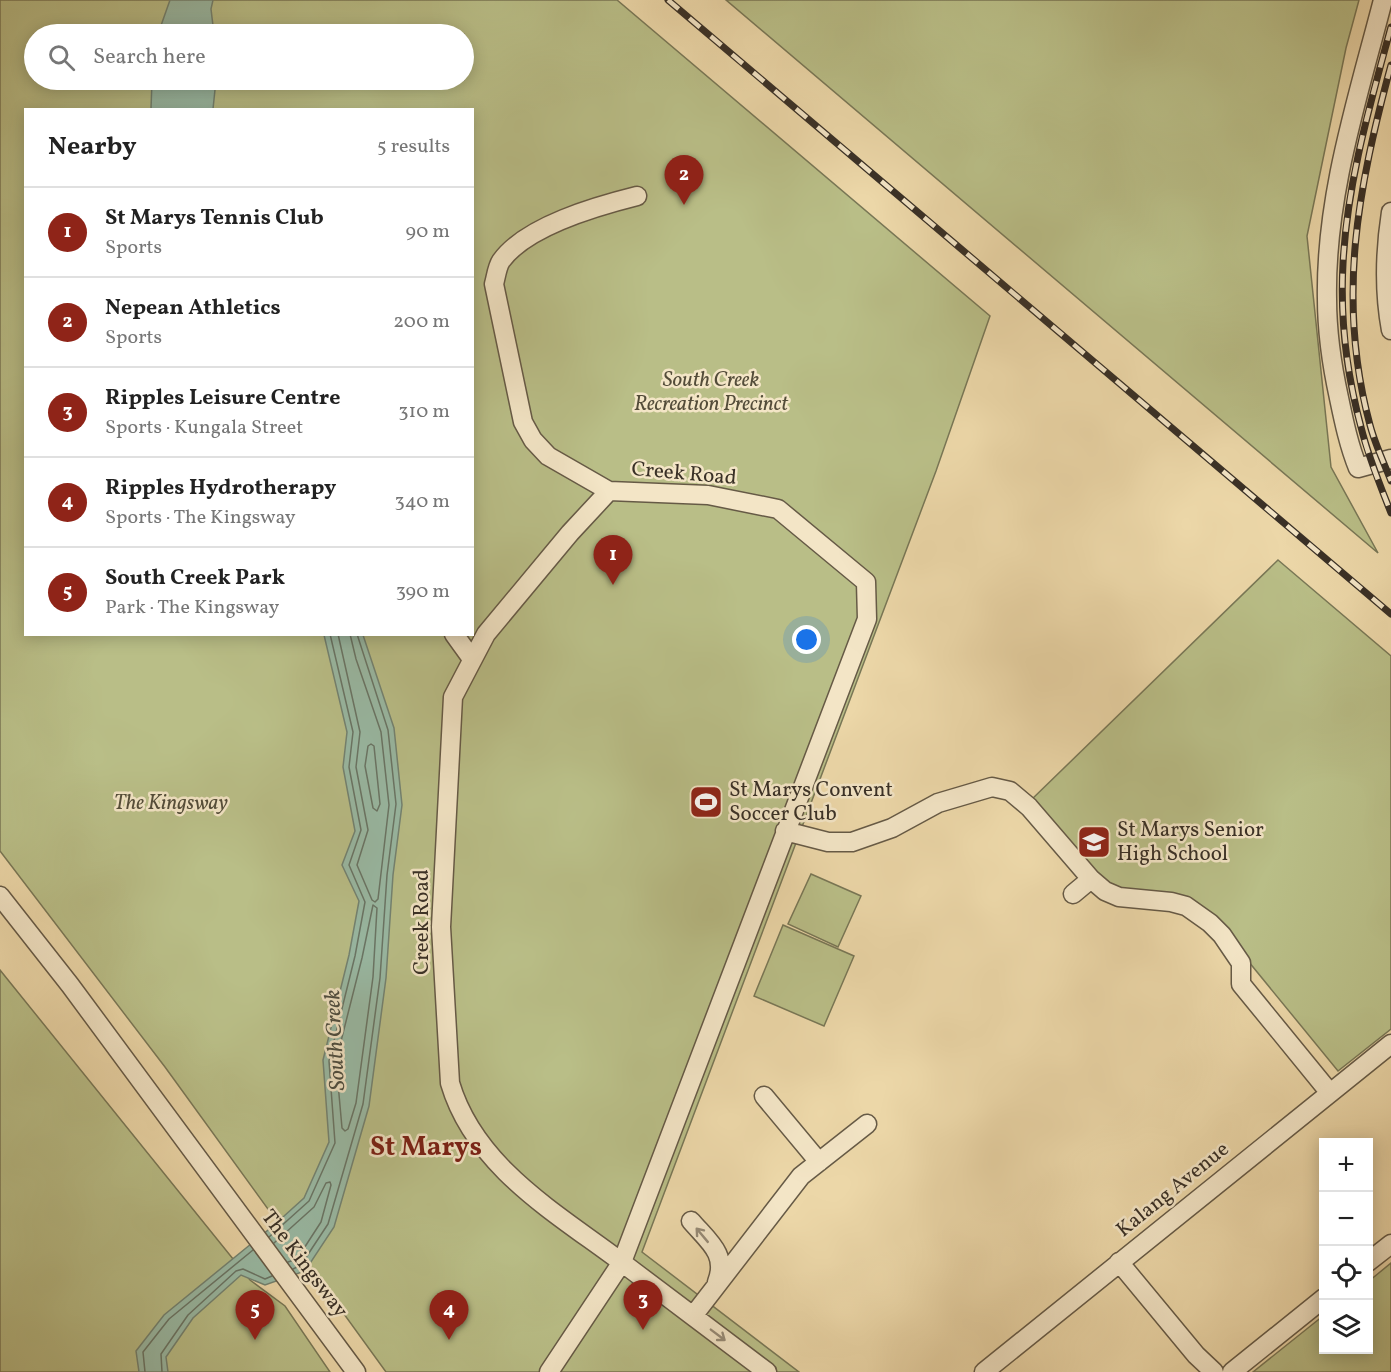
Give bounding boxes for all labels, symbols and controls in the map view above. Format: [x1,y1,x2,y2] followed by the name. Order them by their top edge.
[24,24,474,90] search box
[45,41,78,74] icon: search
[93,42,206,73] text: Search here
[48,129,137,165] text: Nearby
[377,133,450,161] text: 5 results
[664,156,704,205] pin: 2
[105,203,324,234] text: St Marys Tennis Club
[63,218,72,246] text: 1
[406,218,450,246] text: 90 m
[105,234,162,262] text: Sports
[105,293,281,324] text: Nepean Athletics
[62,308,73,336] text: 2
[393,308,450,336] text: 200 m
[105,324,162,352] text: Sports
[634,366,789,419] park label: South Creek Recreation Precinct
[105,383,341,414] text: Ripples Leisure Centre
[62,398,73,426] text: 3
[398,398,450,426] text: 310 m
[105,414,303,442] text: Sports · Kungala Street
[630,455,738,493] street label: Creek Road
[105,473,336,504] text: Ripples Hydrotherapy
[61,488,74,516] text: 4
[394,488,450,516] text: 340 m
[105,504,296,532] text: Sports · The Kingsway
[594,536,632,585] pin: 1
[105,563,285,594] text: South Creek Park
[63,578,72,606] text: 5
[396,578,450,606] text: 390 m
[105,594,279,622] text: Park · The Kingsway
[792,625,821,654] your location
[729,776,893,829] place label: St Marys Convent Soccer Club
[688,784,724,820] sports icon: St Marys Convent Soccer Club
[114,789,229,818] park label: The Kingsway
[1117,816,1264,869] place label: St Marys Senior High School
[1076,824,1112,860] school or university icon: St Marys Senior High School
[408,869,437,975] street label: Creek Road
[318,989,354,1091] water label: South Creek
[370,1129,482,1167] district label: St Marys
[1110,1135,1236,1245] street label: Kalang Avenue
[1319,1138,1373,1354] map controls
[1319,1138,1373,1192] button: +
[1319,1192,1373,1246] button: −
[254,1204,355,1324] street label: The Kingsway
[696,1227,709,1243] one-way arrow
[1319,1246,1373,1300] button: locate
[624,1280,662,1330] pin: 3
[236,1290,274,1340] pin: 5
[430,1290,468,1340] pin: 4
[1319,1300,1373,1354] button: layers
[710,1329,726,1342] one-way arrow

